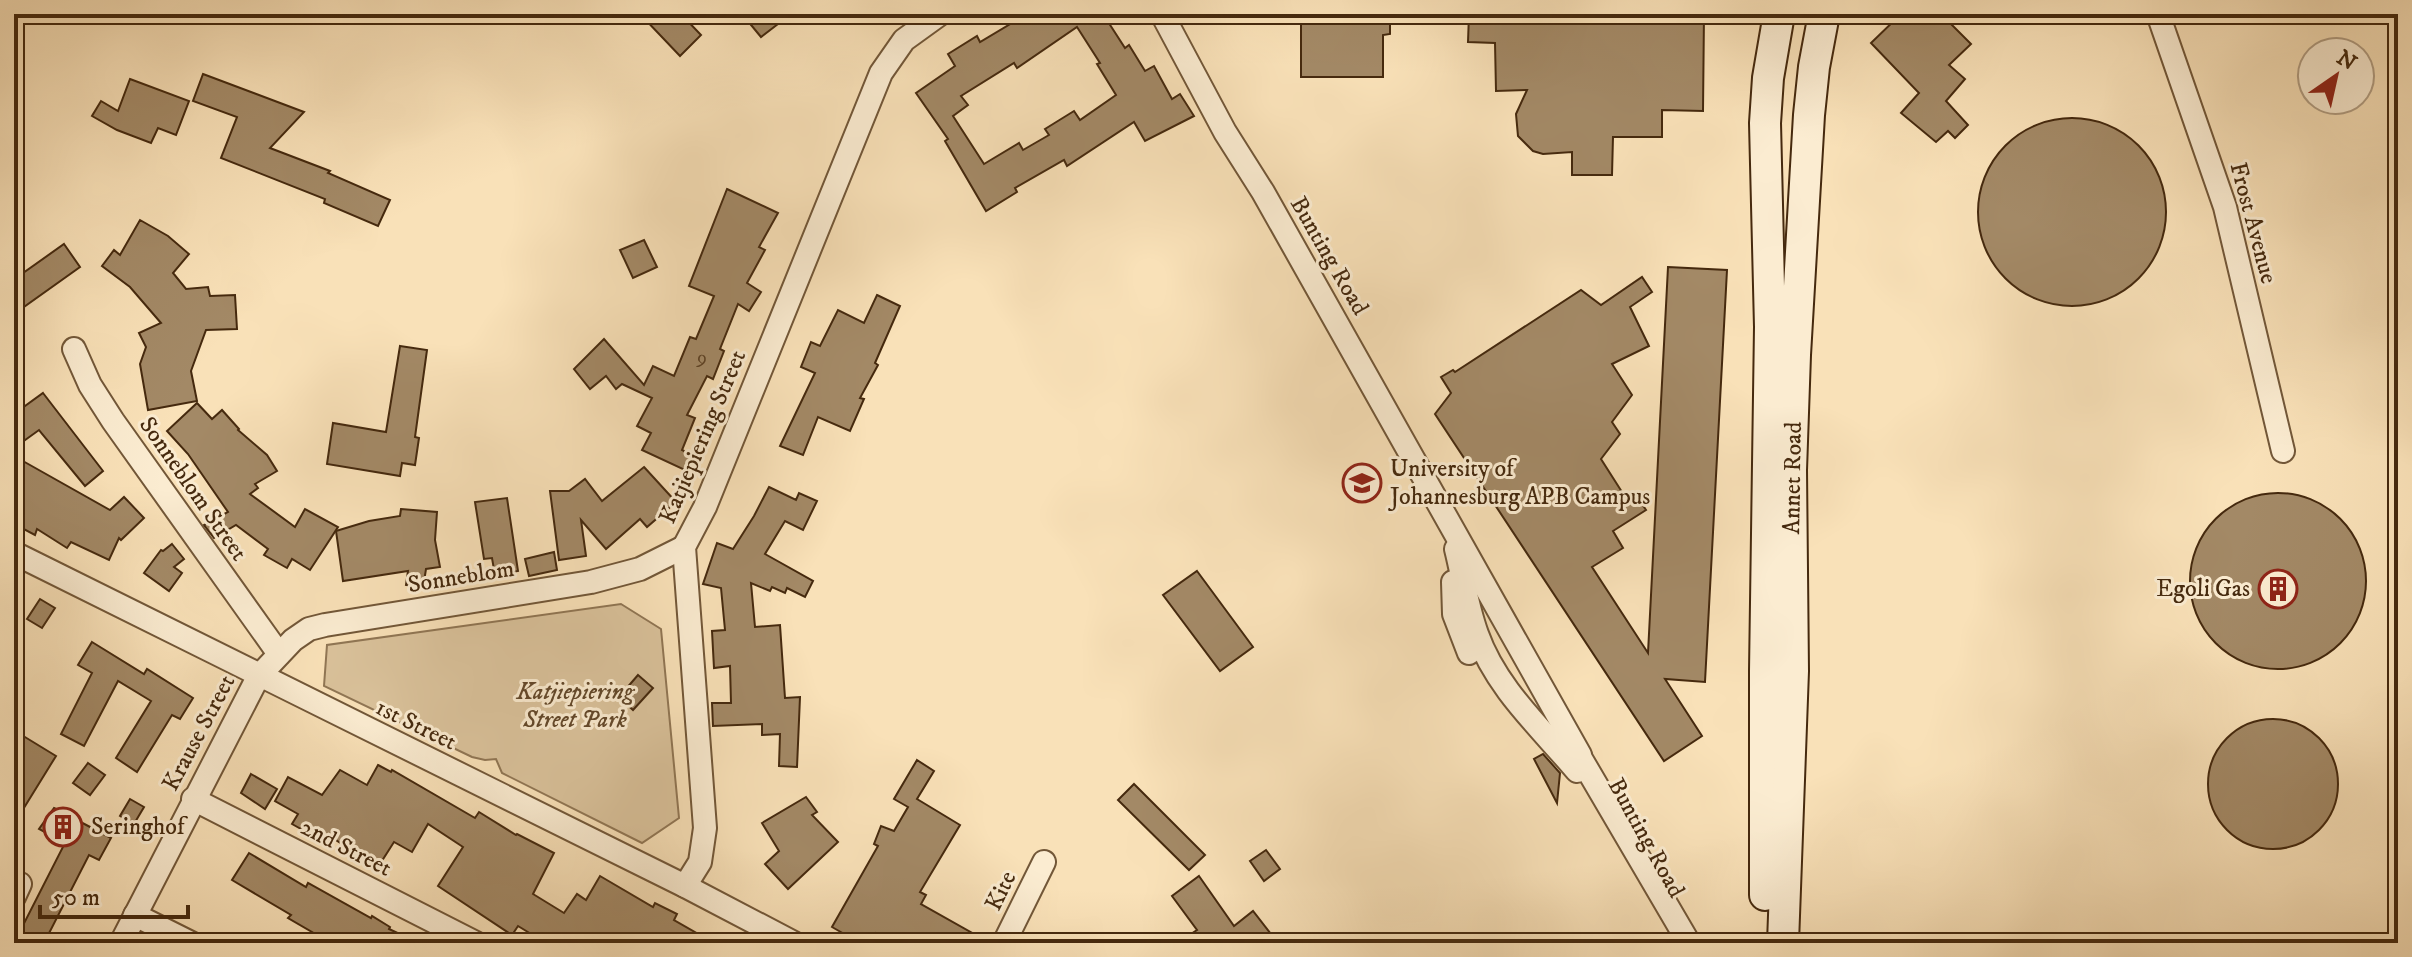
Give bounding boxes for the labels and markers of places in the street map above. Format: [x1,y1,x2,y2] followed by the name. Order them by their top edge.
[1388,454,1650,512] place label: University of Johannesburg APB Campus
[1341,462,1383,504] school or university icon: University of Johannesburg APB Campus
[2257,568,2299,610] building icon: Egoli Gas
[2156,574,2250,604] place label: Egoli Gas
[42,806,84,848] building icon: Seringhof
[91,812,188,842] place label: Seringhof

